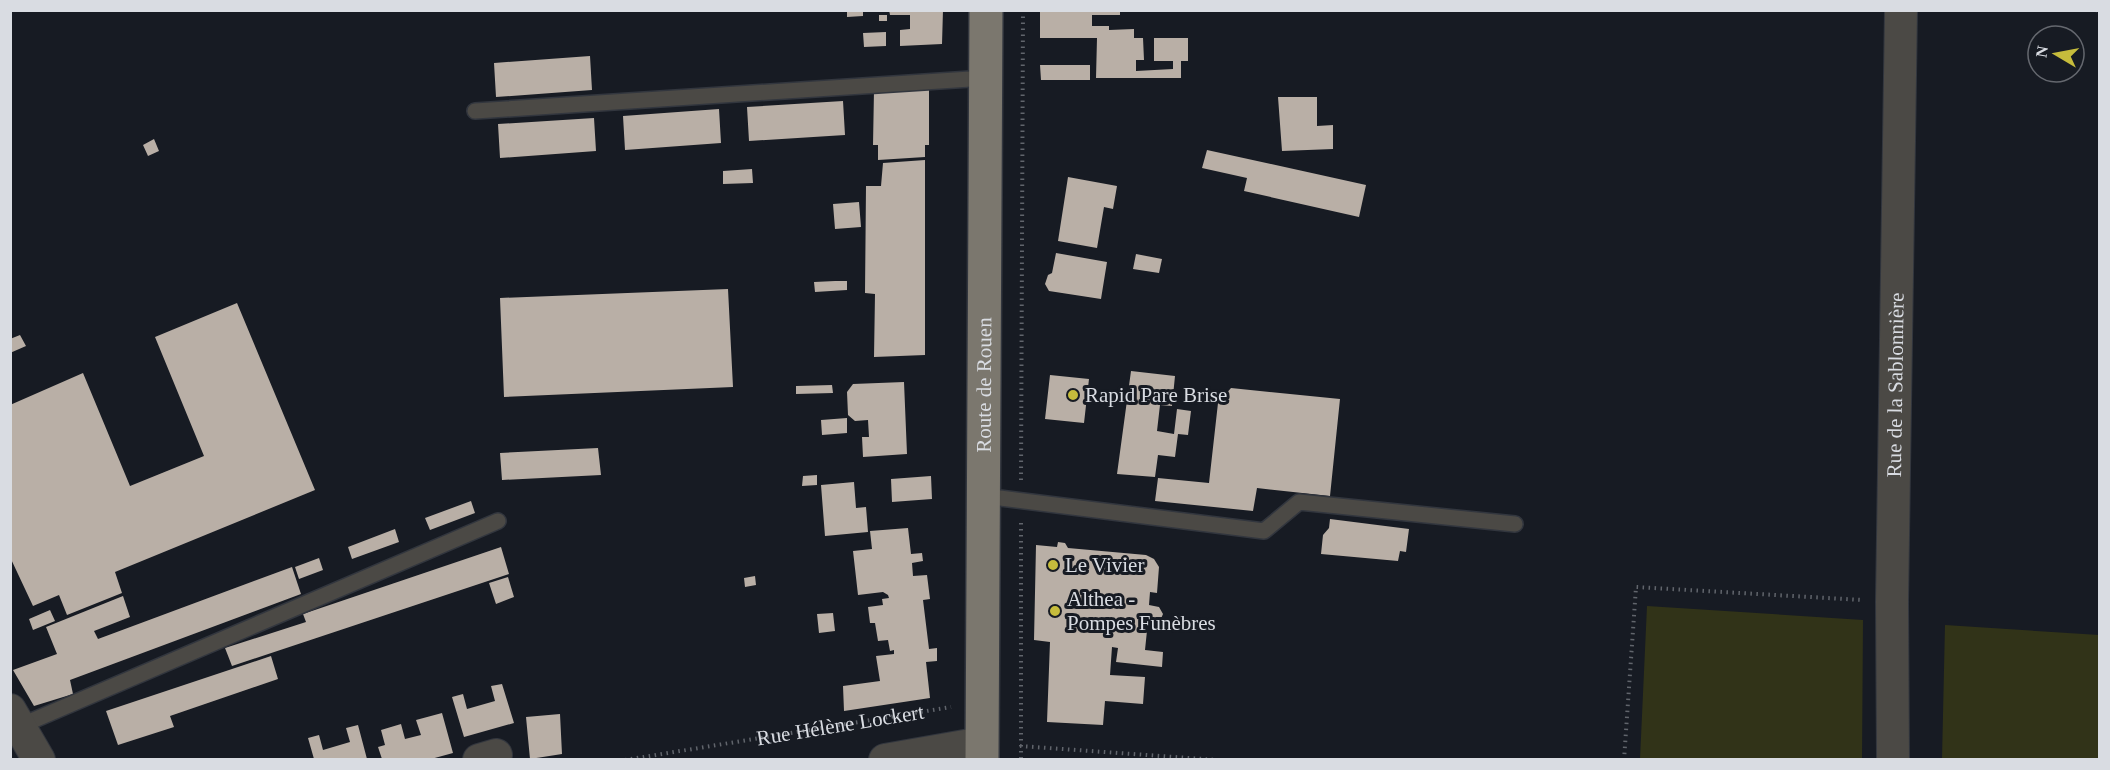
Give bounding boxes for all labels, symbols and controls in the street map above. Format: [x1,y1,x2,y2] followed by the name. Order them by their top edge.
[2026,24,2086,84] north arrow
[2032,44,2051,59] text: N
[1882,292,1909,478] street label: Rue de la Sablonnière
[972,317,996,453] street label: Route de Rouen
[1085,383,1227,407] place label: Rapid Pare Brise
[1066,388,1080,402] marker: Rapid Pare Brise
[1065,553,1144,577] place label: Le Vivier
[1046,558,1060,572] marker: Le Vivier
[1067,587,1216,635] place label: Althea - Pompes Funèbres
[1048,604,1062,618] marker: Althea - Pompes Funèbres
[755,700,926,750] street label: Rue Hélène Lockert

